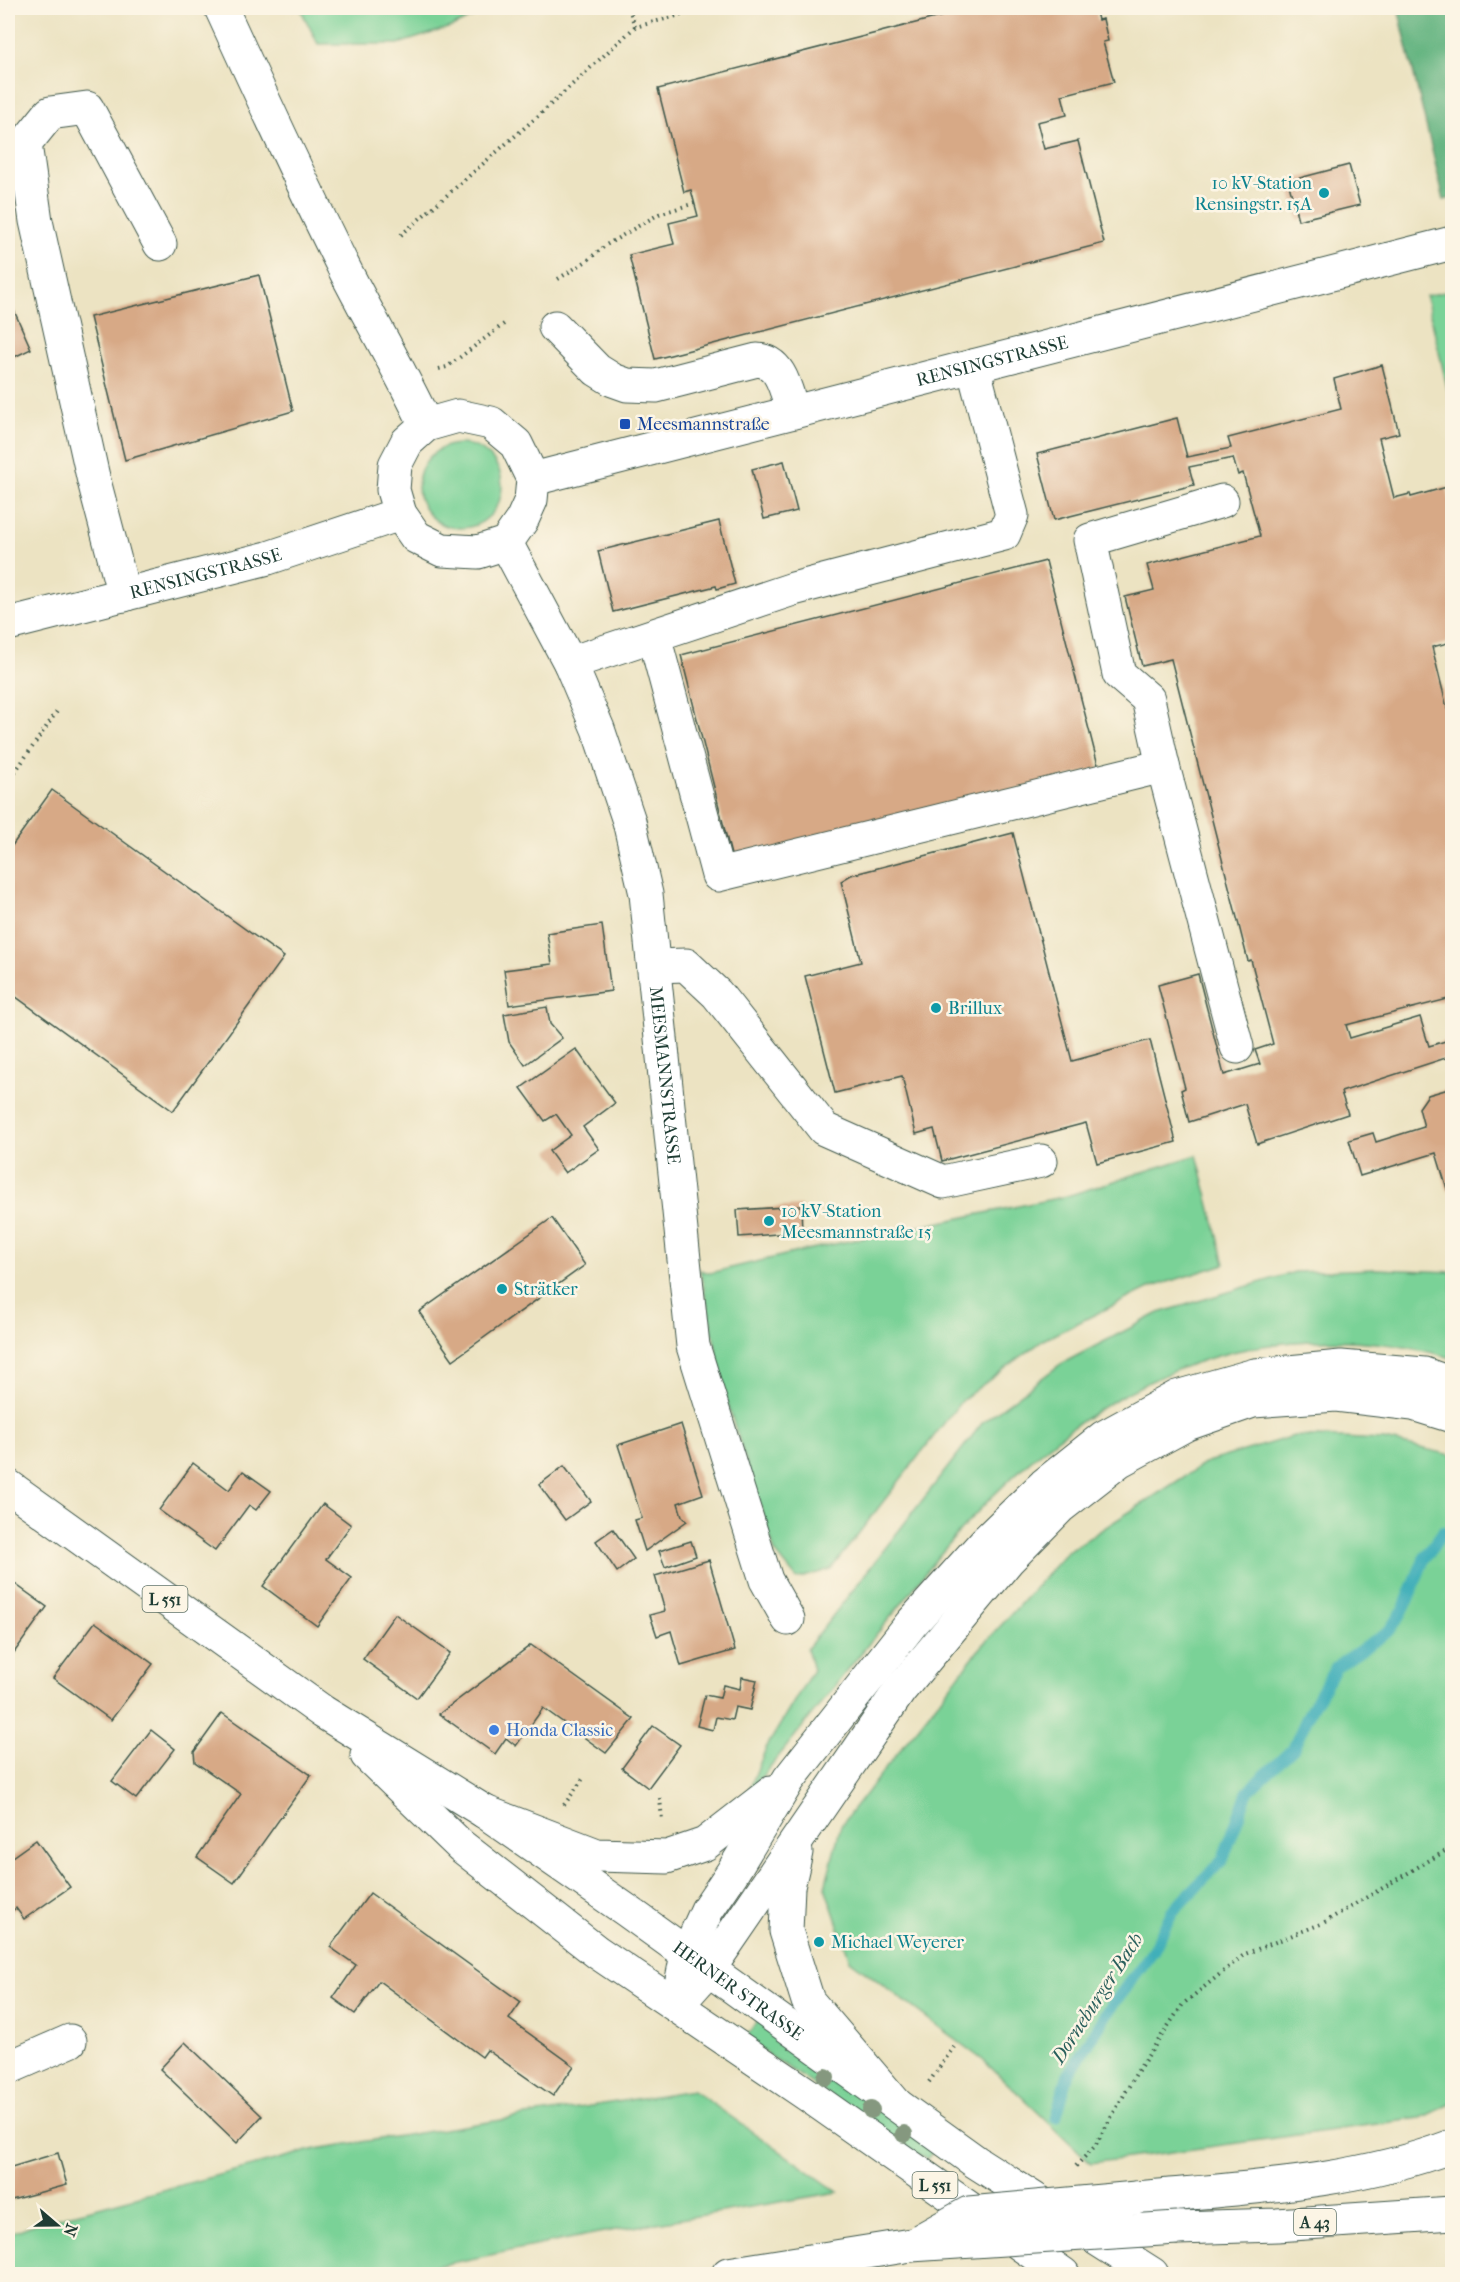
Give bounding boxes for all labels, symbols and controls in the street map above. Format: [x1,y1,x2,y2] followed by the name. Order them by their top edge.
[1194,173,1313,215] place label: 10 kV-Station Rensingstr. 15A
[1317,186,1331,200] marker: 10 kV-Station Rensingstr. 15A
[914,332,1070,391] street label: RENSINGSTRASSE
[637,414,770,435] place label: Meesmannstraße
[618,417,632,431] marker: Meesmannstraße
[128,544,284,603] street label: RENSINGSTRASSE
[645,985,685,1165] street label: MEESMANNSTRASSE
[948,998,1003,1019] place label: Brillux
[929,1001,943,1015] marker: Brillux
[781,1201,932,1243] place label: 10 kV-Station Meesmannstraße 15
[762,1214,776,1228] marker: 10 kV-Station Meesmannstraße 15
[514,1279,578,1300] place label: Strätker
[495,1282,509,1296] marker: Strätker
[142,1586,188,1612] road number: L 551
[506,1720,613,1741] place label: Honda Classic
[487,1723,501,1737] marker: Honda Classic
[1045,1928,1148,2069] water label: Dorneburger Bach
[831,1932,964,1953] place label: Michael Weyerer
[812,1935,826,1949] marker: Michael Weyerer
[669,1937,807,2045] street label: HERNER STRASSE
[912,2172,958,2198] road number: L 551
[27,2195,87,2255] north arrow
[1294,2209,1336,2235] road number: A 43
[59,2221,82,2240] text: N

